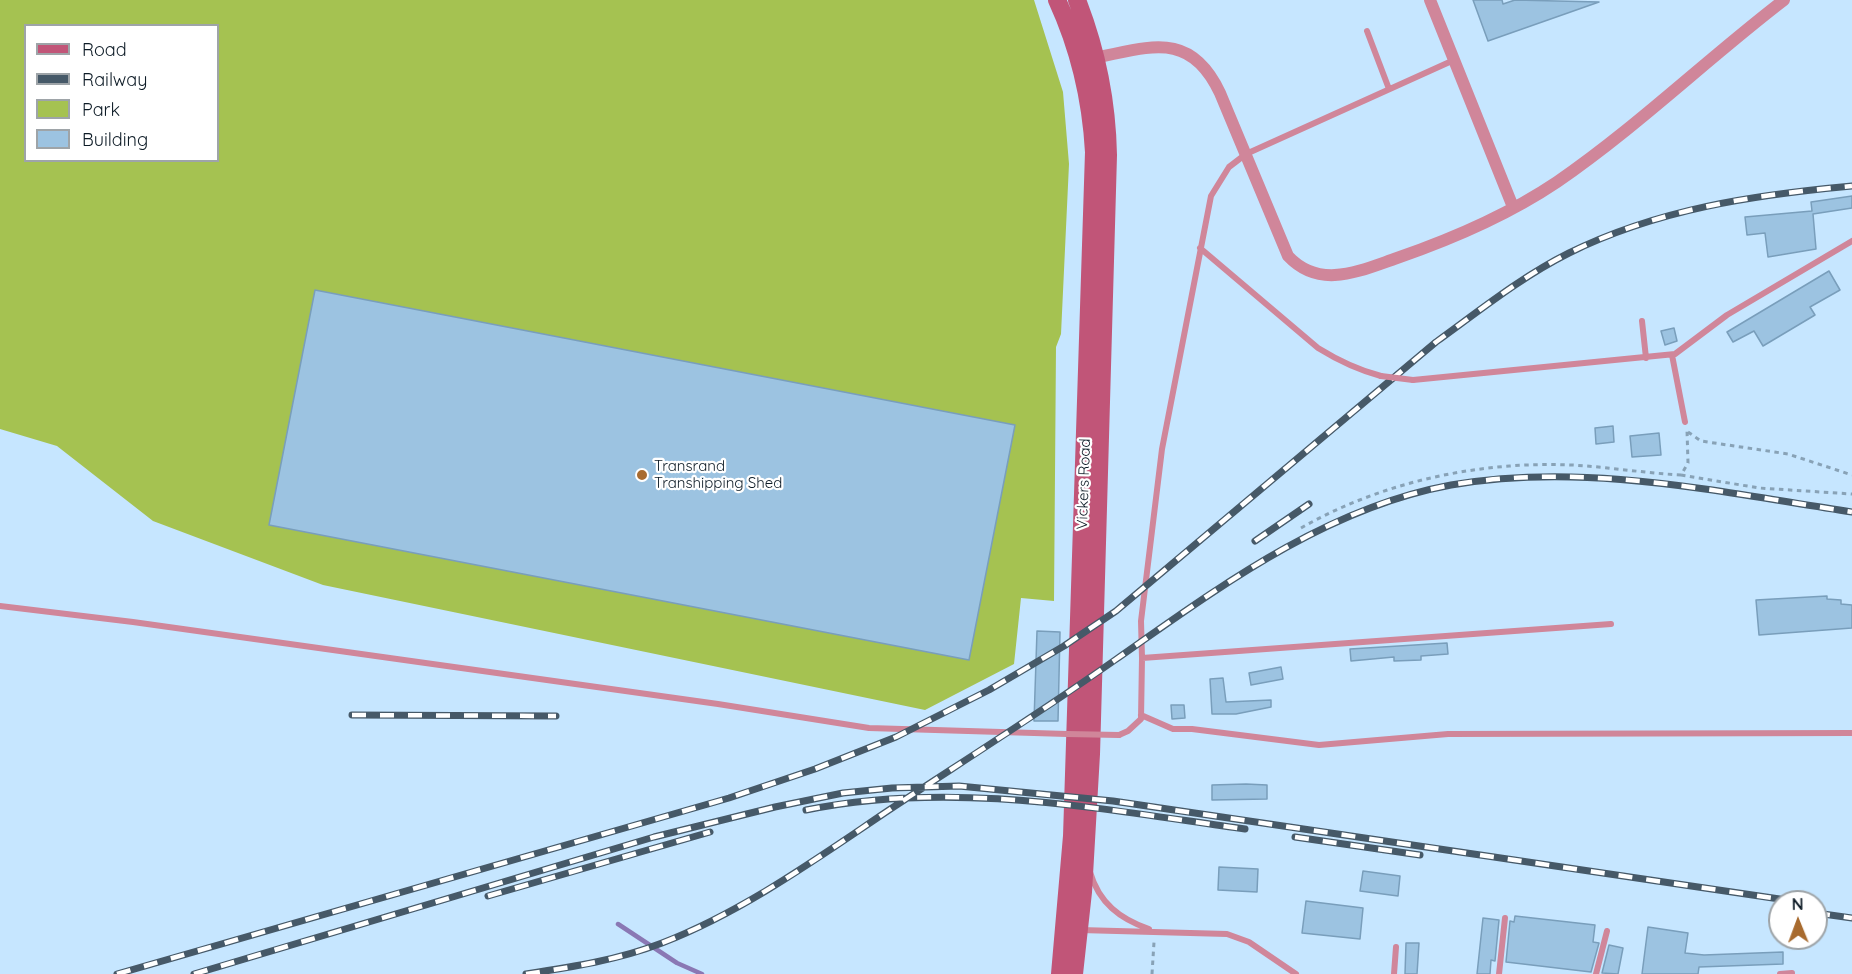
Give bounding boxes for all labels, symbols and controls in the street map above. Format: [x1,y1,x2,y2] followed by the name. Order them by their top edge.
[24,24,219,162] legend
[82,38,127,61] text: Road
[82,68,148,91] text: Railway
[82,98,120,121] text: Park
[82,128,148,151] text: Building
[1073,438,1095,530] street label: Vickers Road
[654,457,782,492] place label: Transrand Transhipping Shed
[635,468,649,482] marker: Transrand Transhipping Shed
[1768,890,1828,950] north arrow
[1792,894,1804,914] text: N

